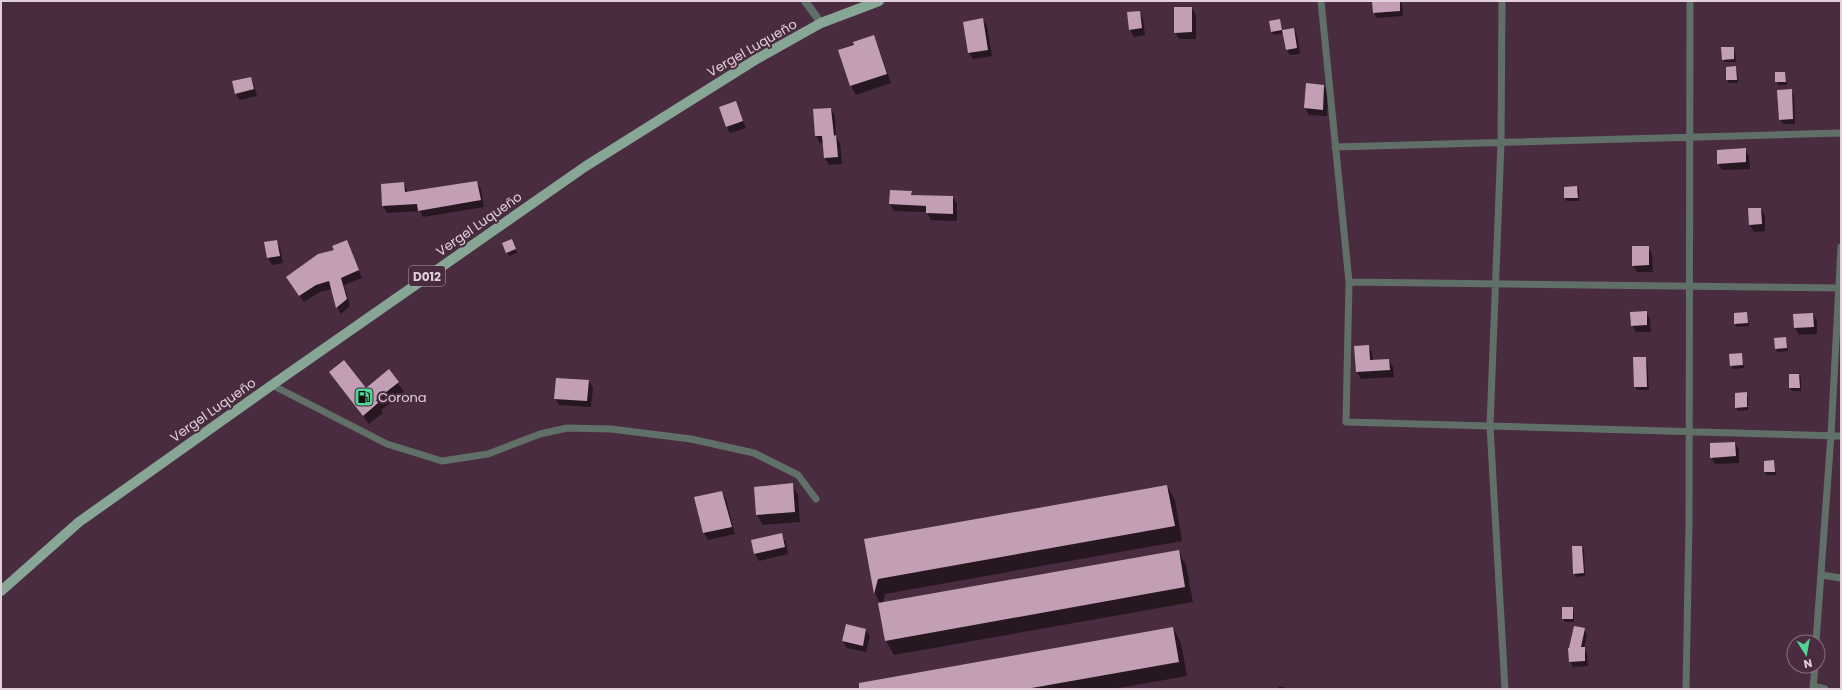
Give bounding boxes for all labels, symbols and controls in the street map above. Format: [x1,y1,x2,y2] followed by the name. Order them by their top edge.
[704,15,800,81] street label: Vergel Luqueño
[432,187,526,261] street label: Vergel Luqueño
[409,266,445,286] road number: D012
[166,373,260,447] street label: Vergel Luqueño
[353,386,375,408] fuel station icon: Corona
[378,388,427,407] place label: Corona
[1786,634,1826,674] north arrow
[1802,655,1813,672] text: N

